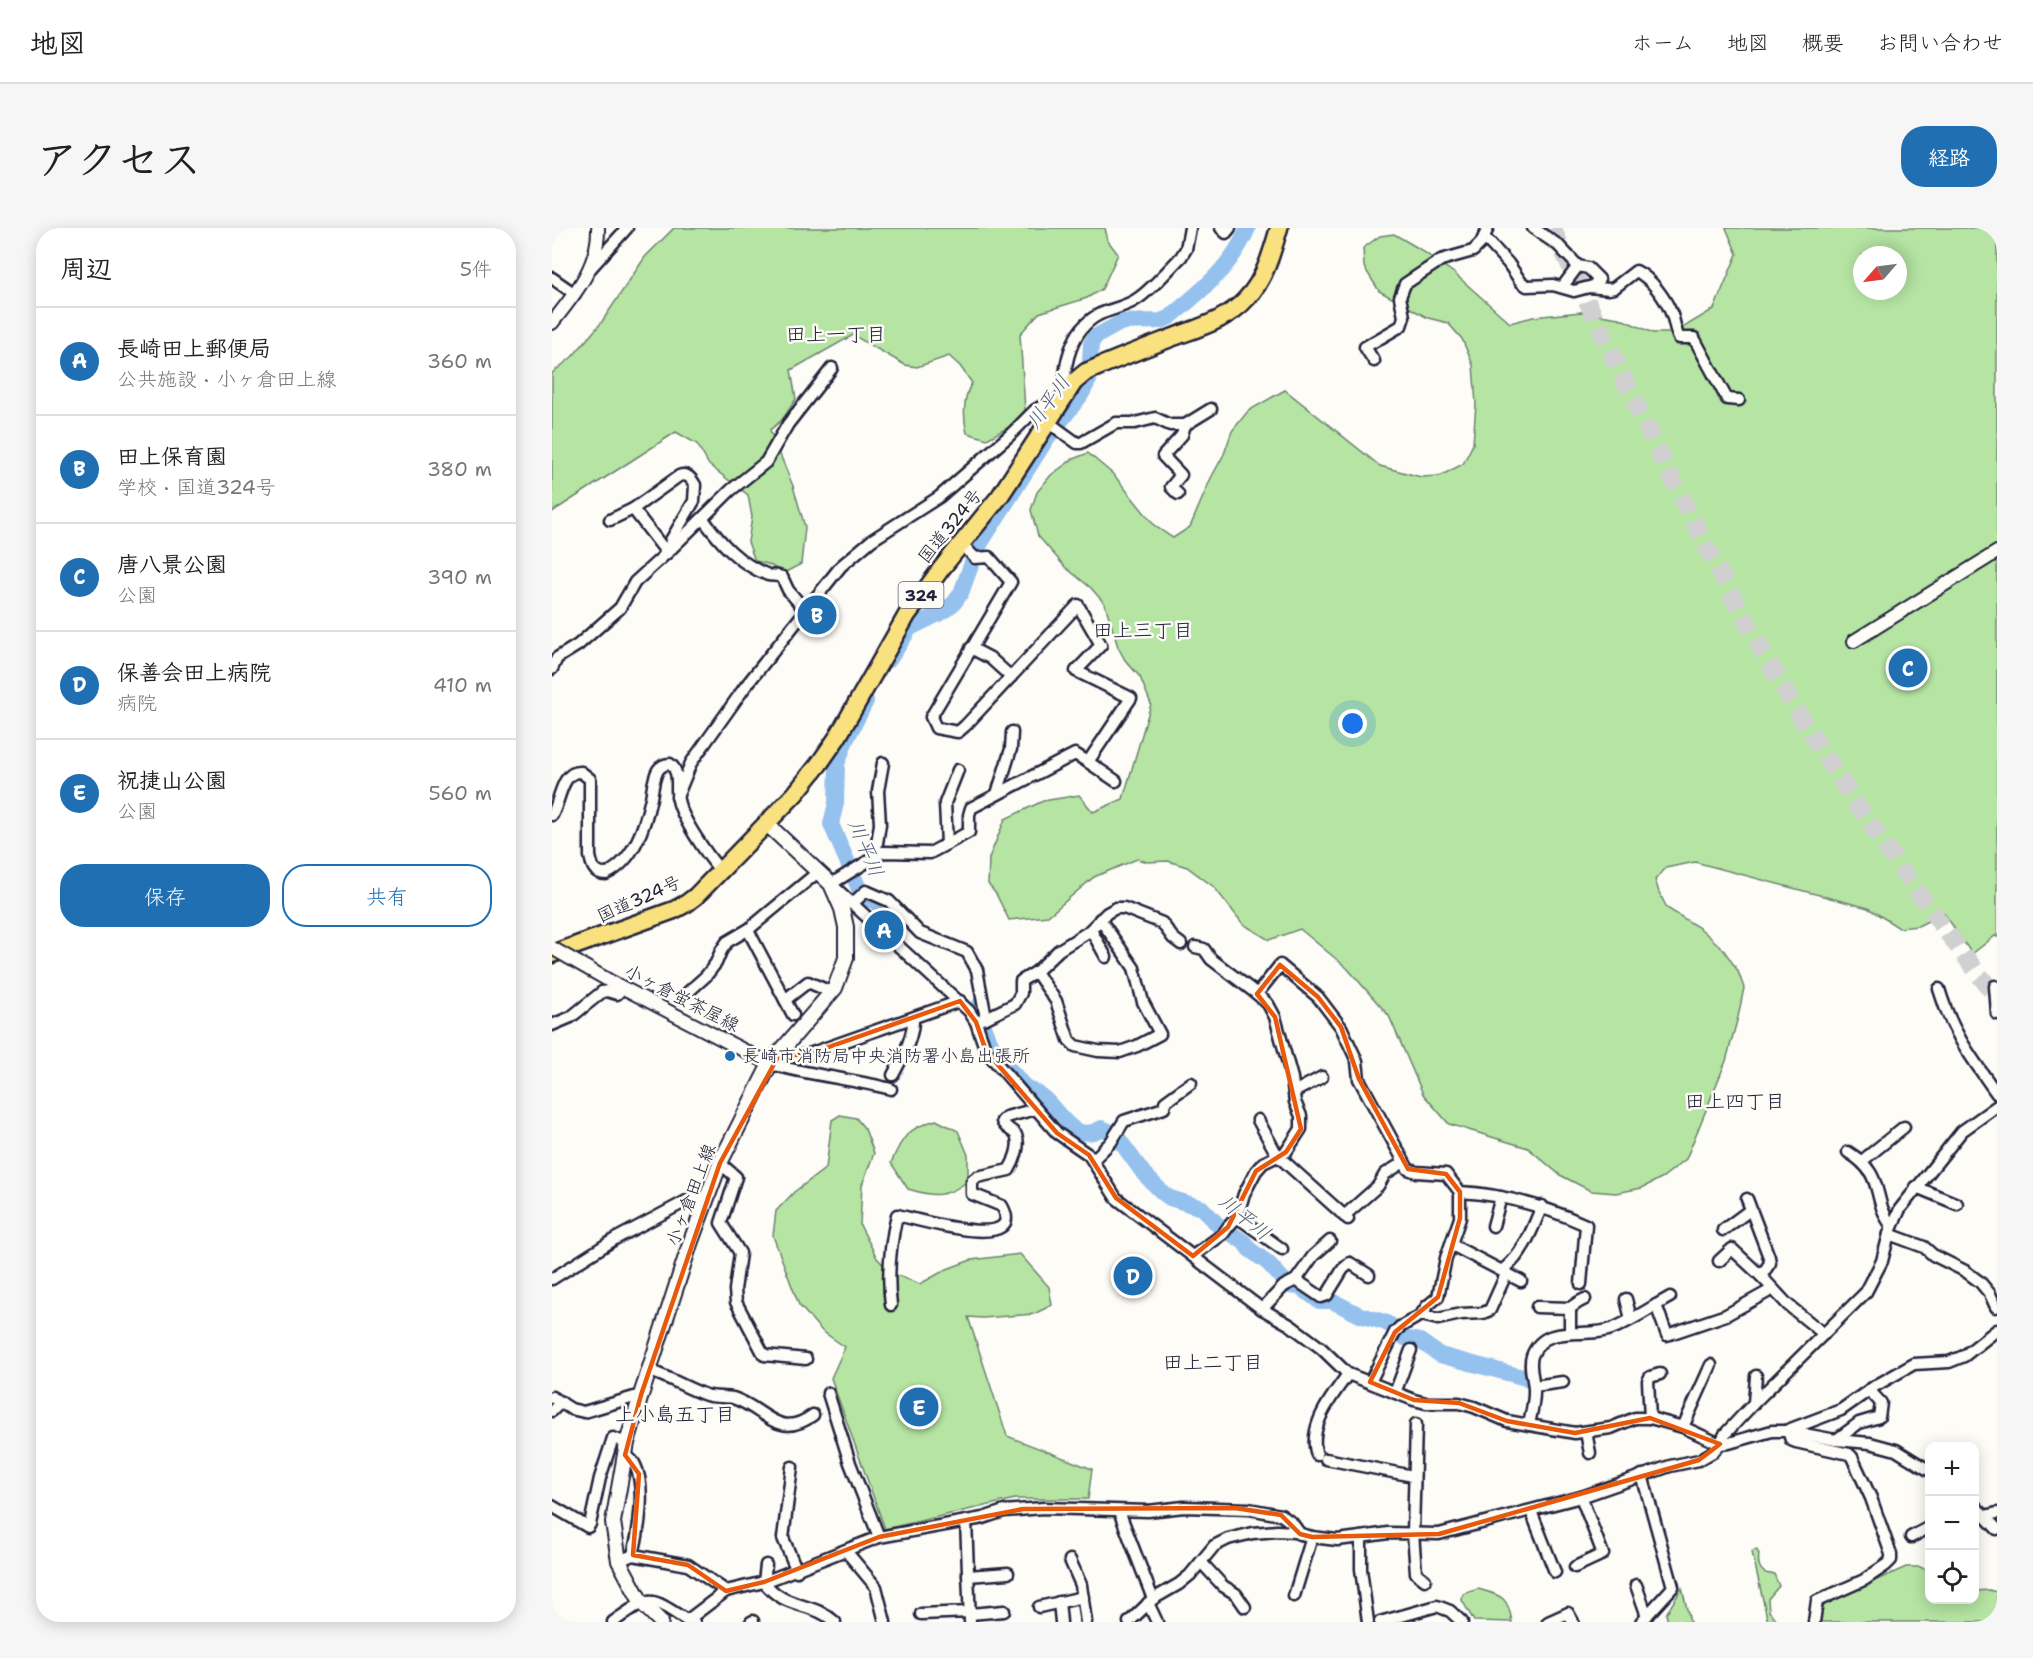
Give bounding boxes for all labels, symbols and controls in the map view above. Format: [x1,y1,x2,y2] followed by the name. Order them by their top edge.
[30,24,86,62] text: 地図
[1632,29,1694,57] text: ホーム
[1727,29,1769,57] text: 地図
[1802,29,1844,57] text: 概要
[1877,29,2003,57] text: お問い合わせ
[1901,126,1997,187] button: 経路
[36,131,201,187] text: アクセス
[1853,246,1907,300] north arrow
[60,251,112,286] text: 周辺
[460,256,492,282] text: 5件
[786,321,886,347] district label: 田上一丁目
[117,334,271,363] text: 長崎田上郵便局
[72,348,87,374] text: A
[427,348,492,374] text: 360 m
[117,366,336,392] text: 公共施設 · 小ヶ倉田上線
[1020,370,1076,434] water label: 川平川
[117,442,227,471] text: 田上保育園
[73,456,86,482] text: B
[427,456,492,482] text: 380 m
[117,474,276,500] text: 学校 · 国道324号
[913,484,987,568] street label: 国道324号
[117,550,227,579] text: 唐八景公園
[73,564,86,590] text: C
[427,564,492,590] text: 390 m
[117,582,157,608] text: 公園
[898,582,944,608] road number: 324
[798,592,836,638] pin: B
[1093,617,1193,643] district label: 田上三丁目
[1888,646,1928,690] pin: C
[117,658,271,687] text: 保善会田上病院
[72,672,87,698] text: D
[433,672,492,698] text: 410 m
[117,690,157,716] text: 病院
[1338,709,1367,738] your location
[117,766,227,795] text: 祝捷山公園
[73,780,86,806] text: E
[429,780,492,806] text: 560 m
[117,798,157,824] text: 公園
[842,815,890,881] water label: 川平川
[60,864,270,927] button: 保存
[282,864,492,927] button: 共有
[593,870,685,928] street label: 国道324号
[864,908,904,952] pin: A
[620,959,744,1037] street label: 小ヶ倉蛍茶屋線
[742,1044,1030,1068] place label: 長崎市消防局中央消防署小島出張所
[723,1049,737,1063] marker: 長崎市消防局中央消防署小島出張所
[1685,1088,1785,1114] district label: 田上四丁目
[660,1140,722,1250] street label: 小ヶ倉田上線
[1214,1188,1276,1246] water label: 川平川
[1114,1254,1152,1298] pin: D
[1163,1349,1263,1375] district label: 田上二丁目
[900,1384,938,1430] pin: E
[615,1401,735,1427] district label: 上小島五丁目
[1925,1442,1979,1604] map controls
[1925,1442,1979,1496] button: +
[1925,1496,1979,1550] button: −
[1925,1550,1979,1604] button: locate

